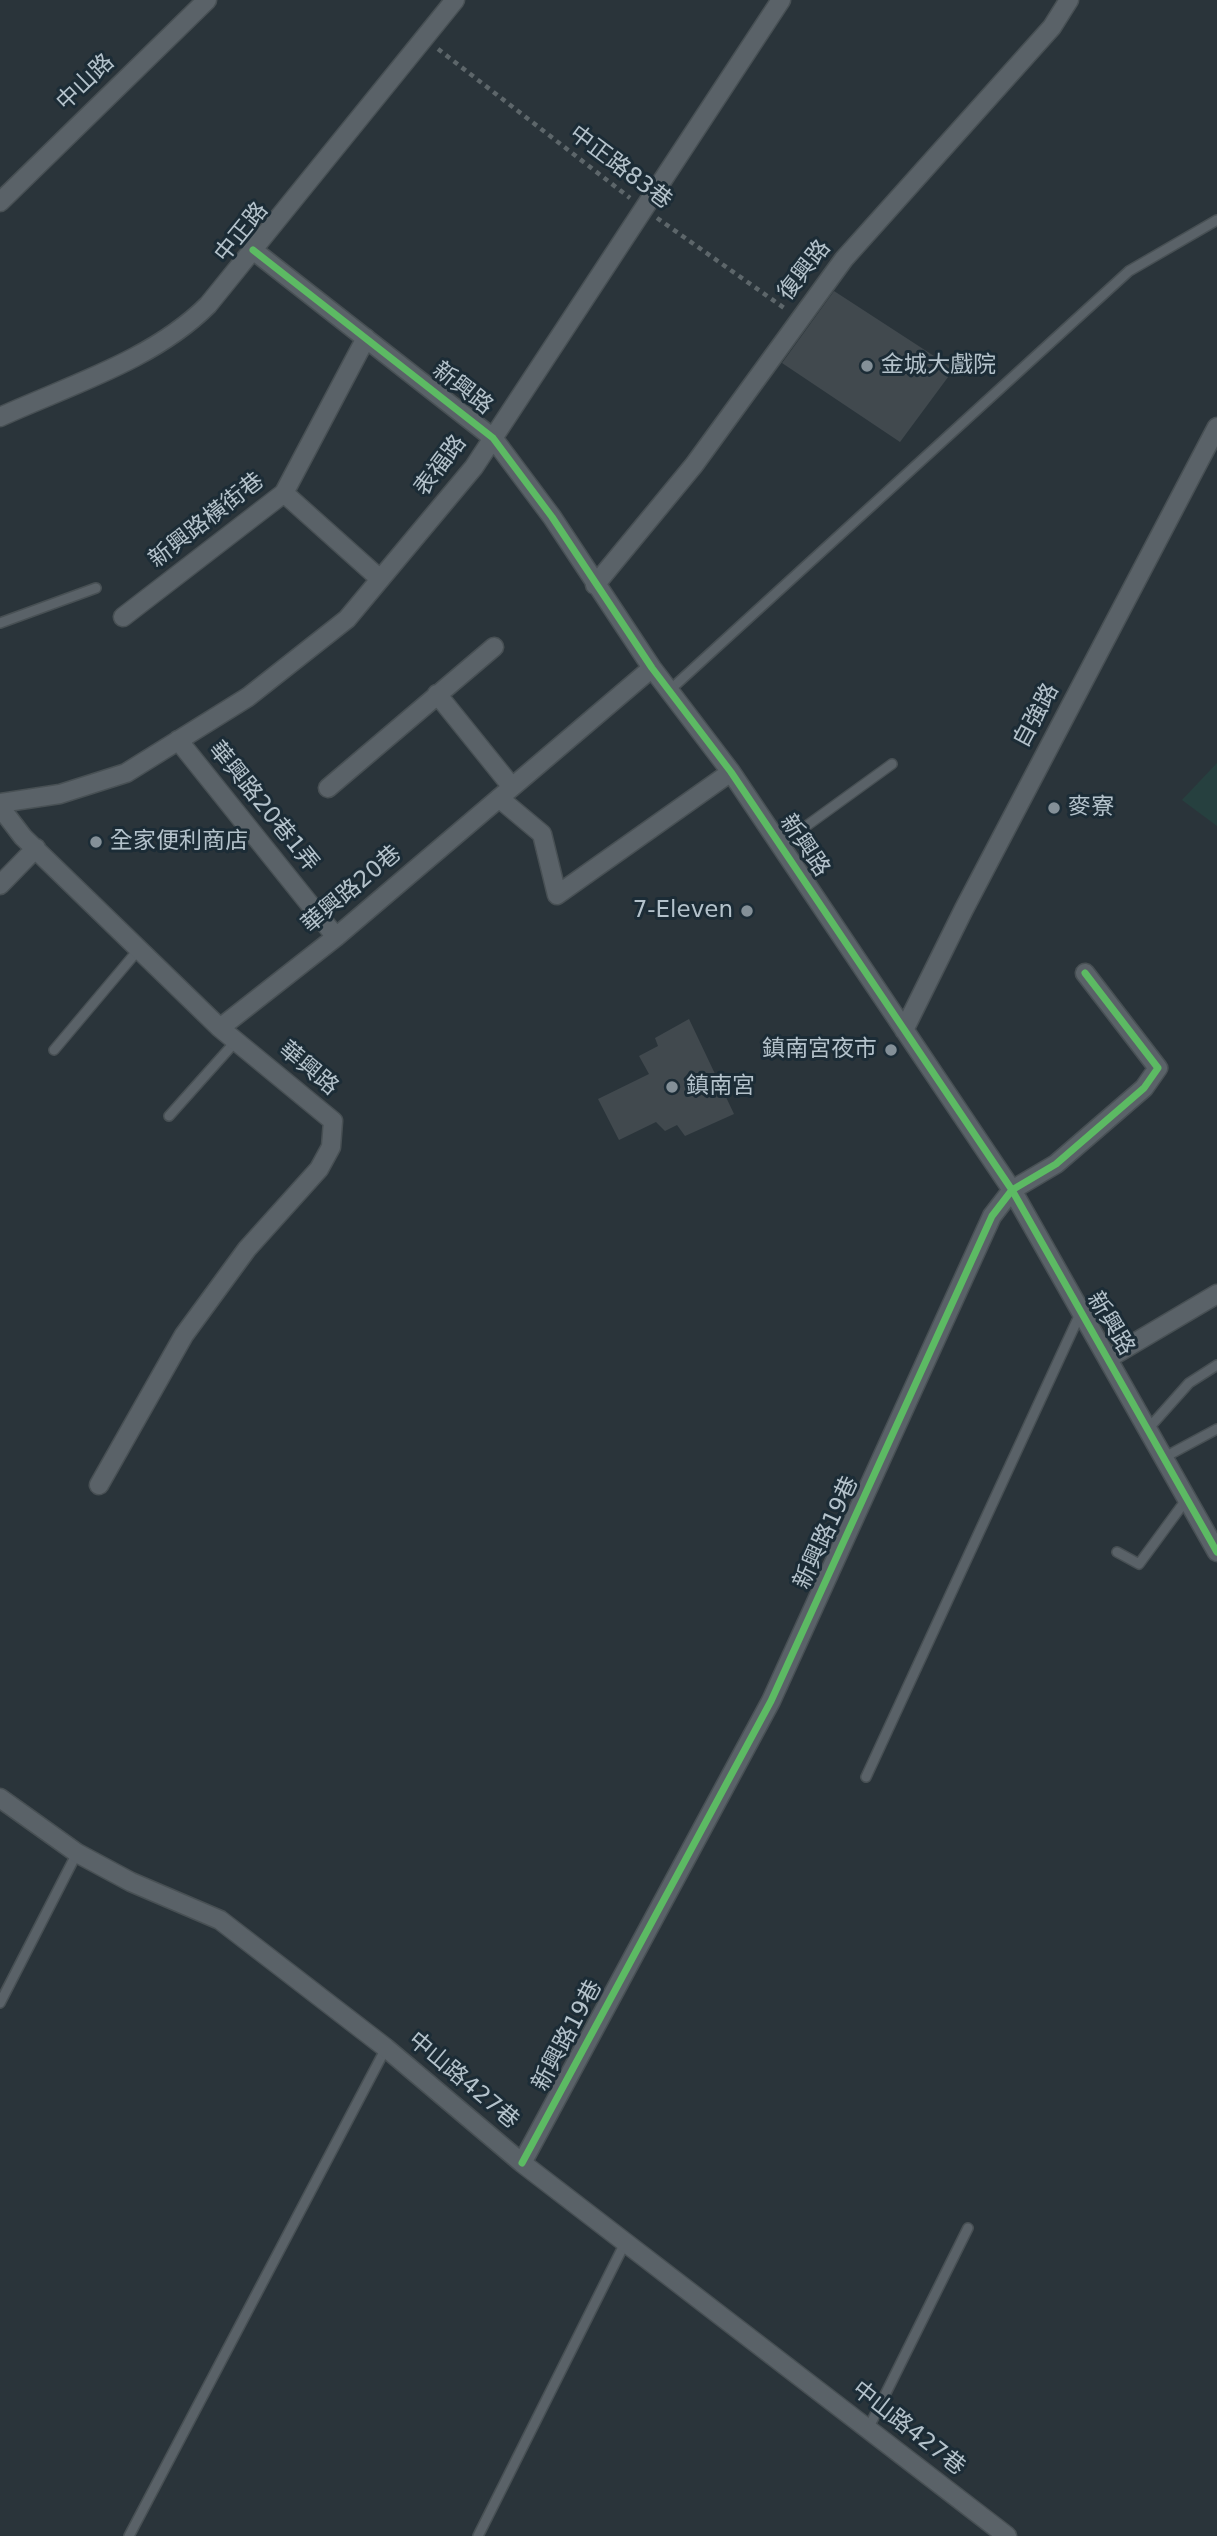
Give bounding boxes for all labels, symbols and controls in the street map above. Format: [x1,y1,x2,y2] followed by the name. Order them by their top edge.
[52,49,120,117] street label: 中山路
[563,120,677,216] street label: 中正路83巷
[210,198,274,268] street label: 中正路
[773,235,837,307] street label: 復興路
[881,352,996,380] place label: 金城大戲院
[426,357,498,421] street label: 新興路
[859,358,875,374] marker: 金城大戲院
[409,430,473,502] street label: 表福路
[144,468,270,574] street label: 新興路橫街巷
[1009,679,1065,753] street label: 自強路
[202,737,324,877] street label: 華興路20巷1弄
[1068,794,1114,822] place label: 麥寮
[1046,800,1062,816] marker: 麥寮
[773,810,835,882] street label: 新興路
[110,828,248,856] place label: 全家便利商店
[88,834,104,850] marker: 全家便利商店
[297,840,407,940] street label: 華興路20巷
[633,897,733,925] place label: 7-Eleven
[739,903,755,919] marker: 7-Eleven
[273,1036,343,1102] street label: 華興路
[762,1036,877,1064] place label: 鎮南宮夜市
[883,1042,899,1058] marker: 鎮南宮夜市
[686,1073,755,1101] place label: 鎮南宮
[664,1079,680,1095] marker: 鎮南宮
[1080,1287,1140,1361] street label: 新興路
[789,1472,865,1594] street label: 新興路19巷
[527,1976,609,2096] street label: 新興路19巷
[402,2027,524,2135] street label: 中山路427巷
[846,2376,970,2482] street label: 中山路427巷

